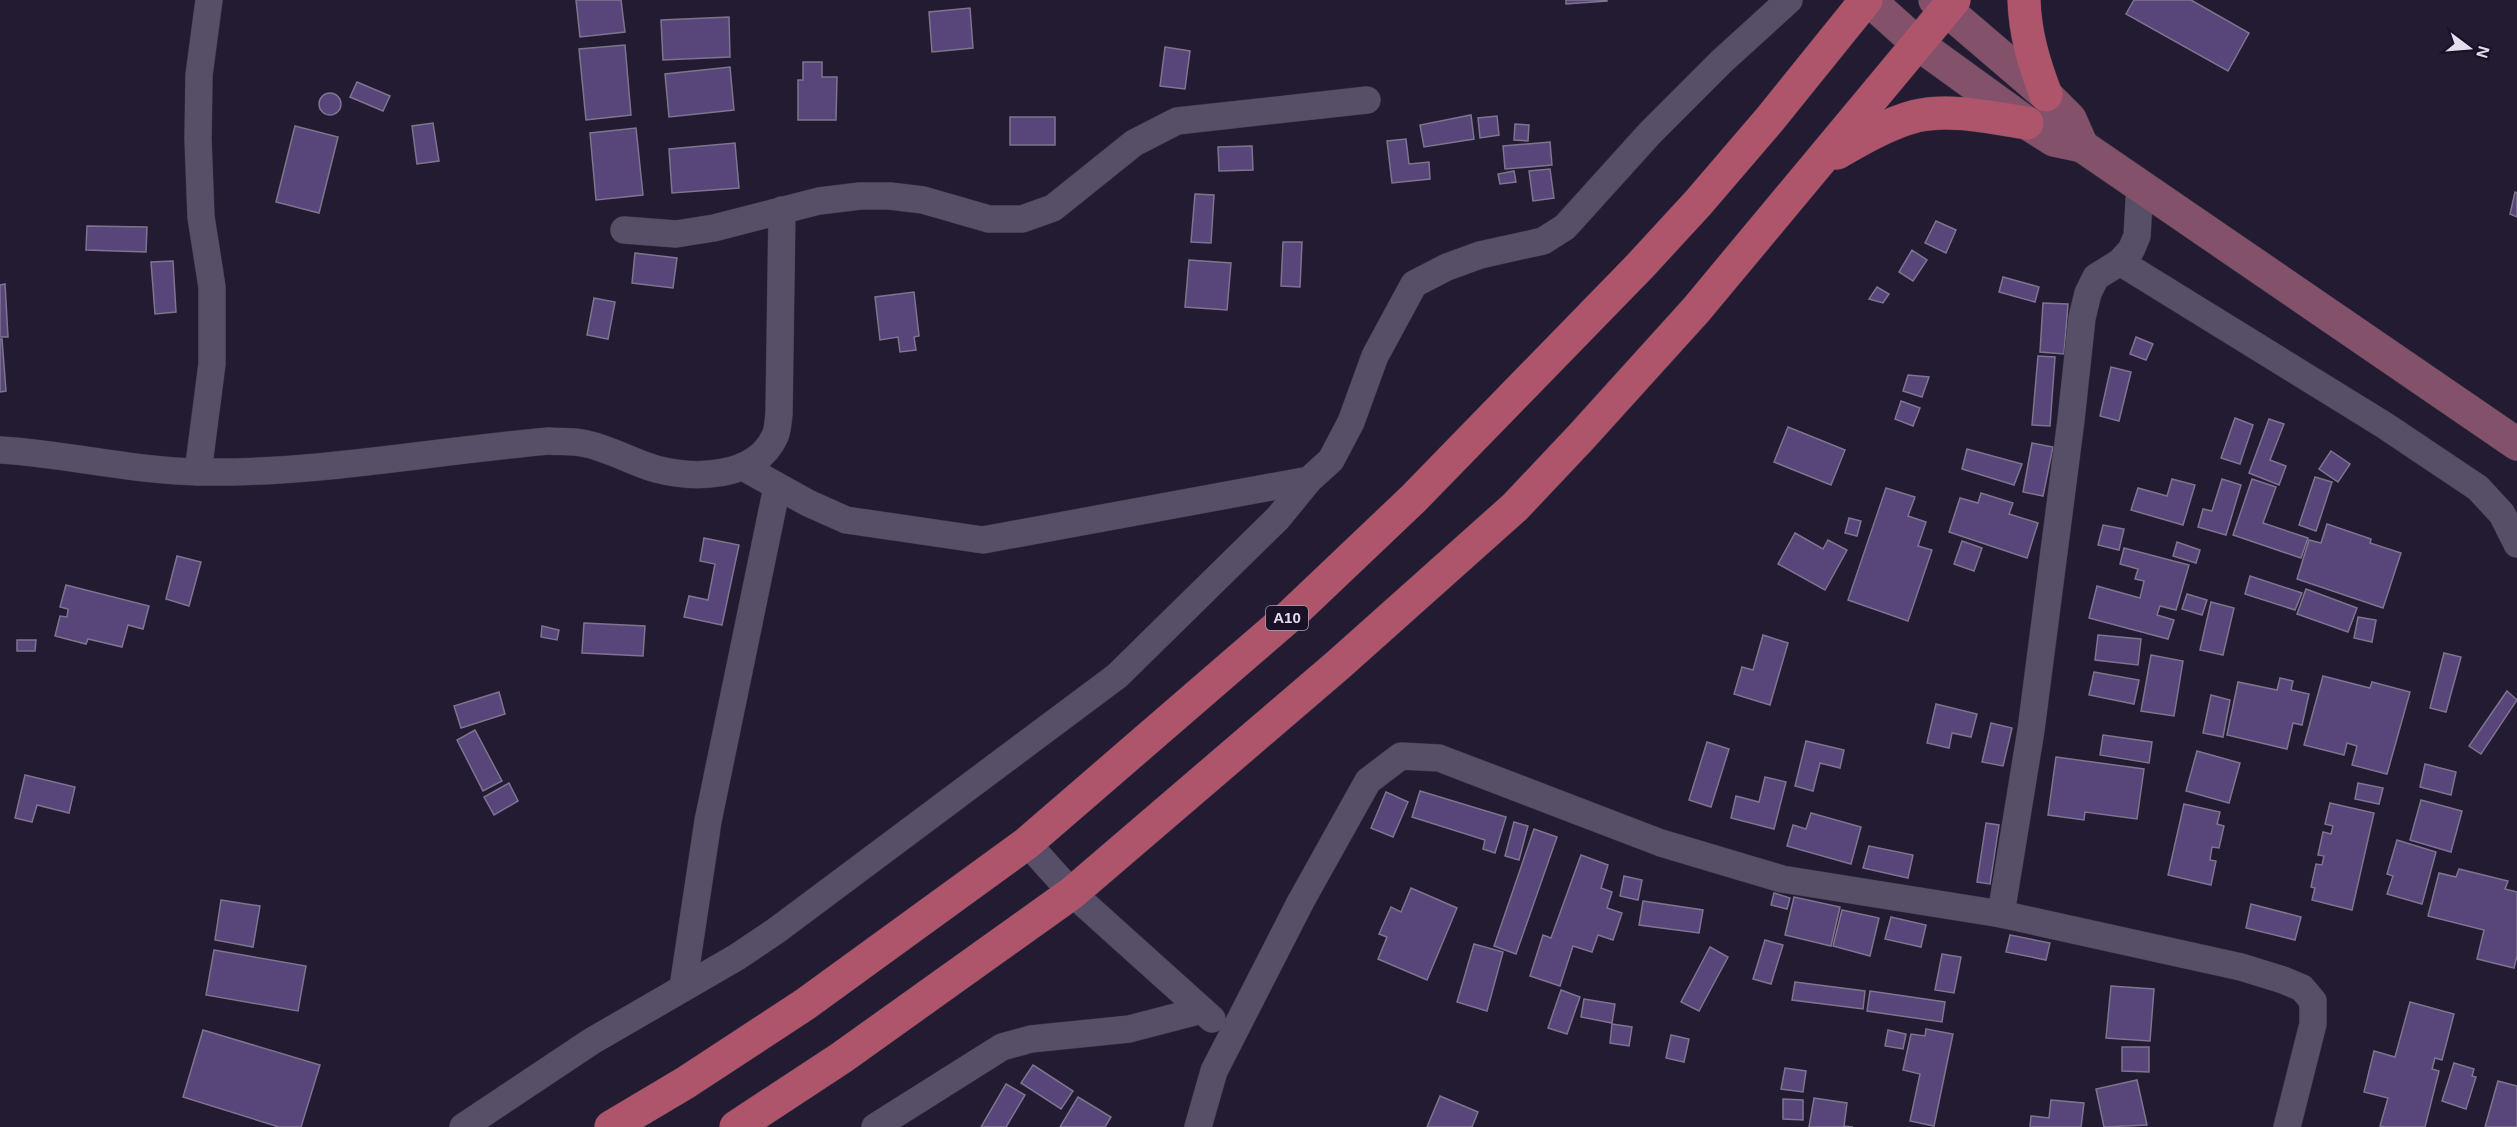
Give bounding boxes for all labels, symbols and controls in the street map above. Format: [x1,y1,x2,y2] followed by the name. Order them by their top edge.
[2439,18,2499,78] north arrow
[2473,44,2493,60] text: N
[1266,606,1308,630] road number: A10

